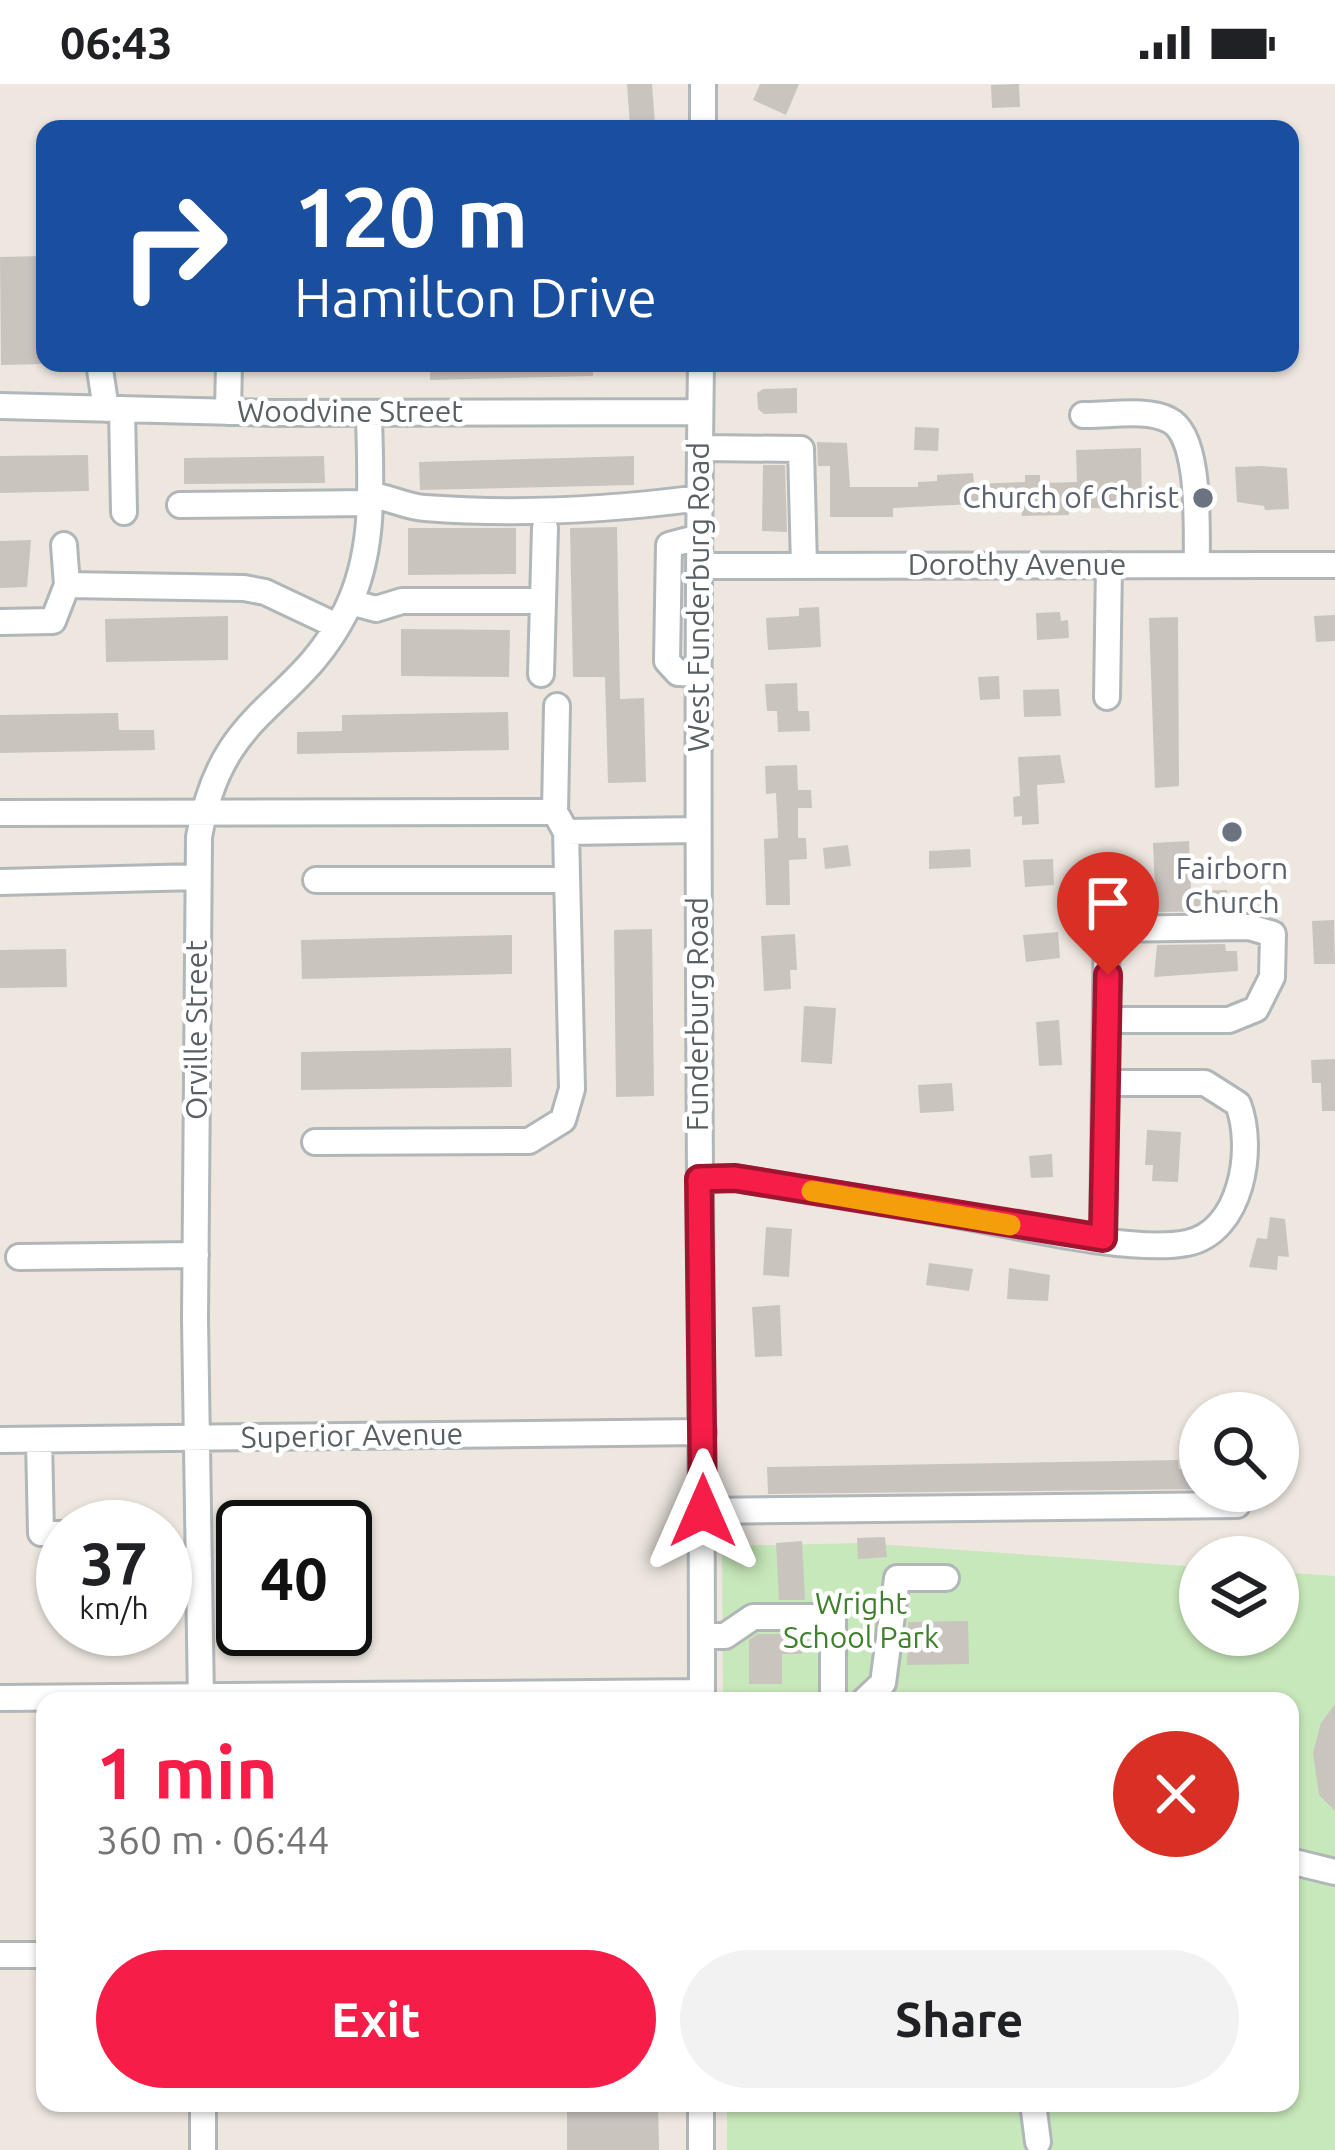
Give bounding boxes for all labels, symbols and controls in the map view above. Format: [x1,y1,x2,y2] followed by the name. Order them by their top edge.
[60,17,173,68] text: 06:43
[96,168,252,324] icon: right
[294,169,528,263] text: 120 m
[294,267,657,327] text: Hamilton Drive
[237,394,463,428] street label: Woodvine Street
[681,442,715,752] street label: West Funderburg Road
[962,480,1179,514] place label: Church of Christ
[1190,485,1216,511] marker: Church of Christ
[908,547,1126,581] street label: Dorothy Avenue
[1219,819,1245,845] marker: Fairborn Church
[1176,851,1288,919] place label: Fairborn Church
[1057,852,1159,975] pin
[1075,870,1141,936] icon: arrive
[680,897,714,1131] street label: Funderburg Road
[179,940,213,1120] street label: Orville Street
[1179,1392,1299,1656] map controls
[1179,1392,1299,1512] button: search
[240,1416,464,1454] street label: Superior Avenue
[640,1448,766,1574] position arrow
[216,1500,372,1656] speed limit sign: 40
[80,1529,148,1596] text: 37
[1179,1536,1299,1656] button: layers
[783,1586,939,1654] park label: Wright School Park
[79,1591,149,1625] text: km/h
[1113,1731,1239,1857] button: close
[96,1732,278,1813] text: 1 min
[96,1818,330,1861] text: 360 m · 06:44
[96,1950,656,2088] button: Exit
[680,1950,1239,2088] button: Share

